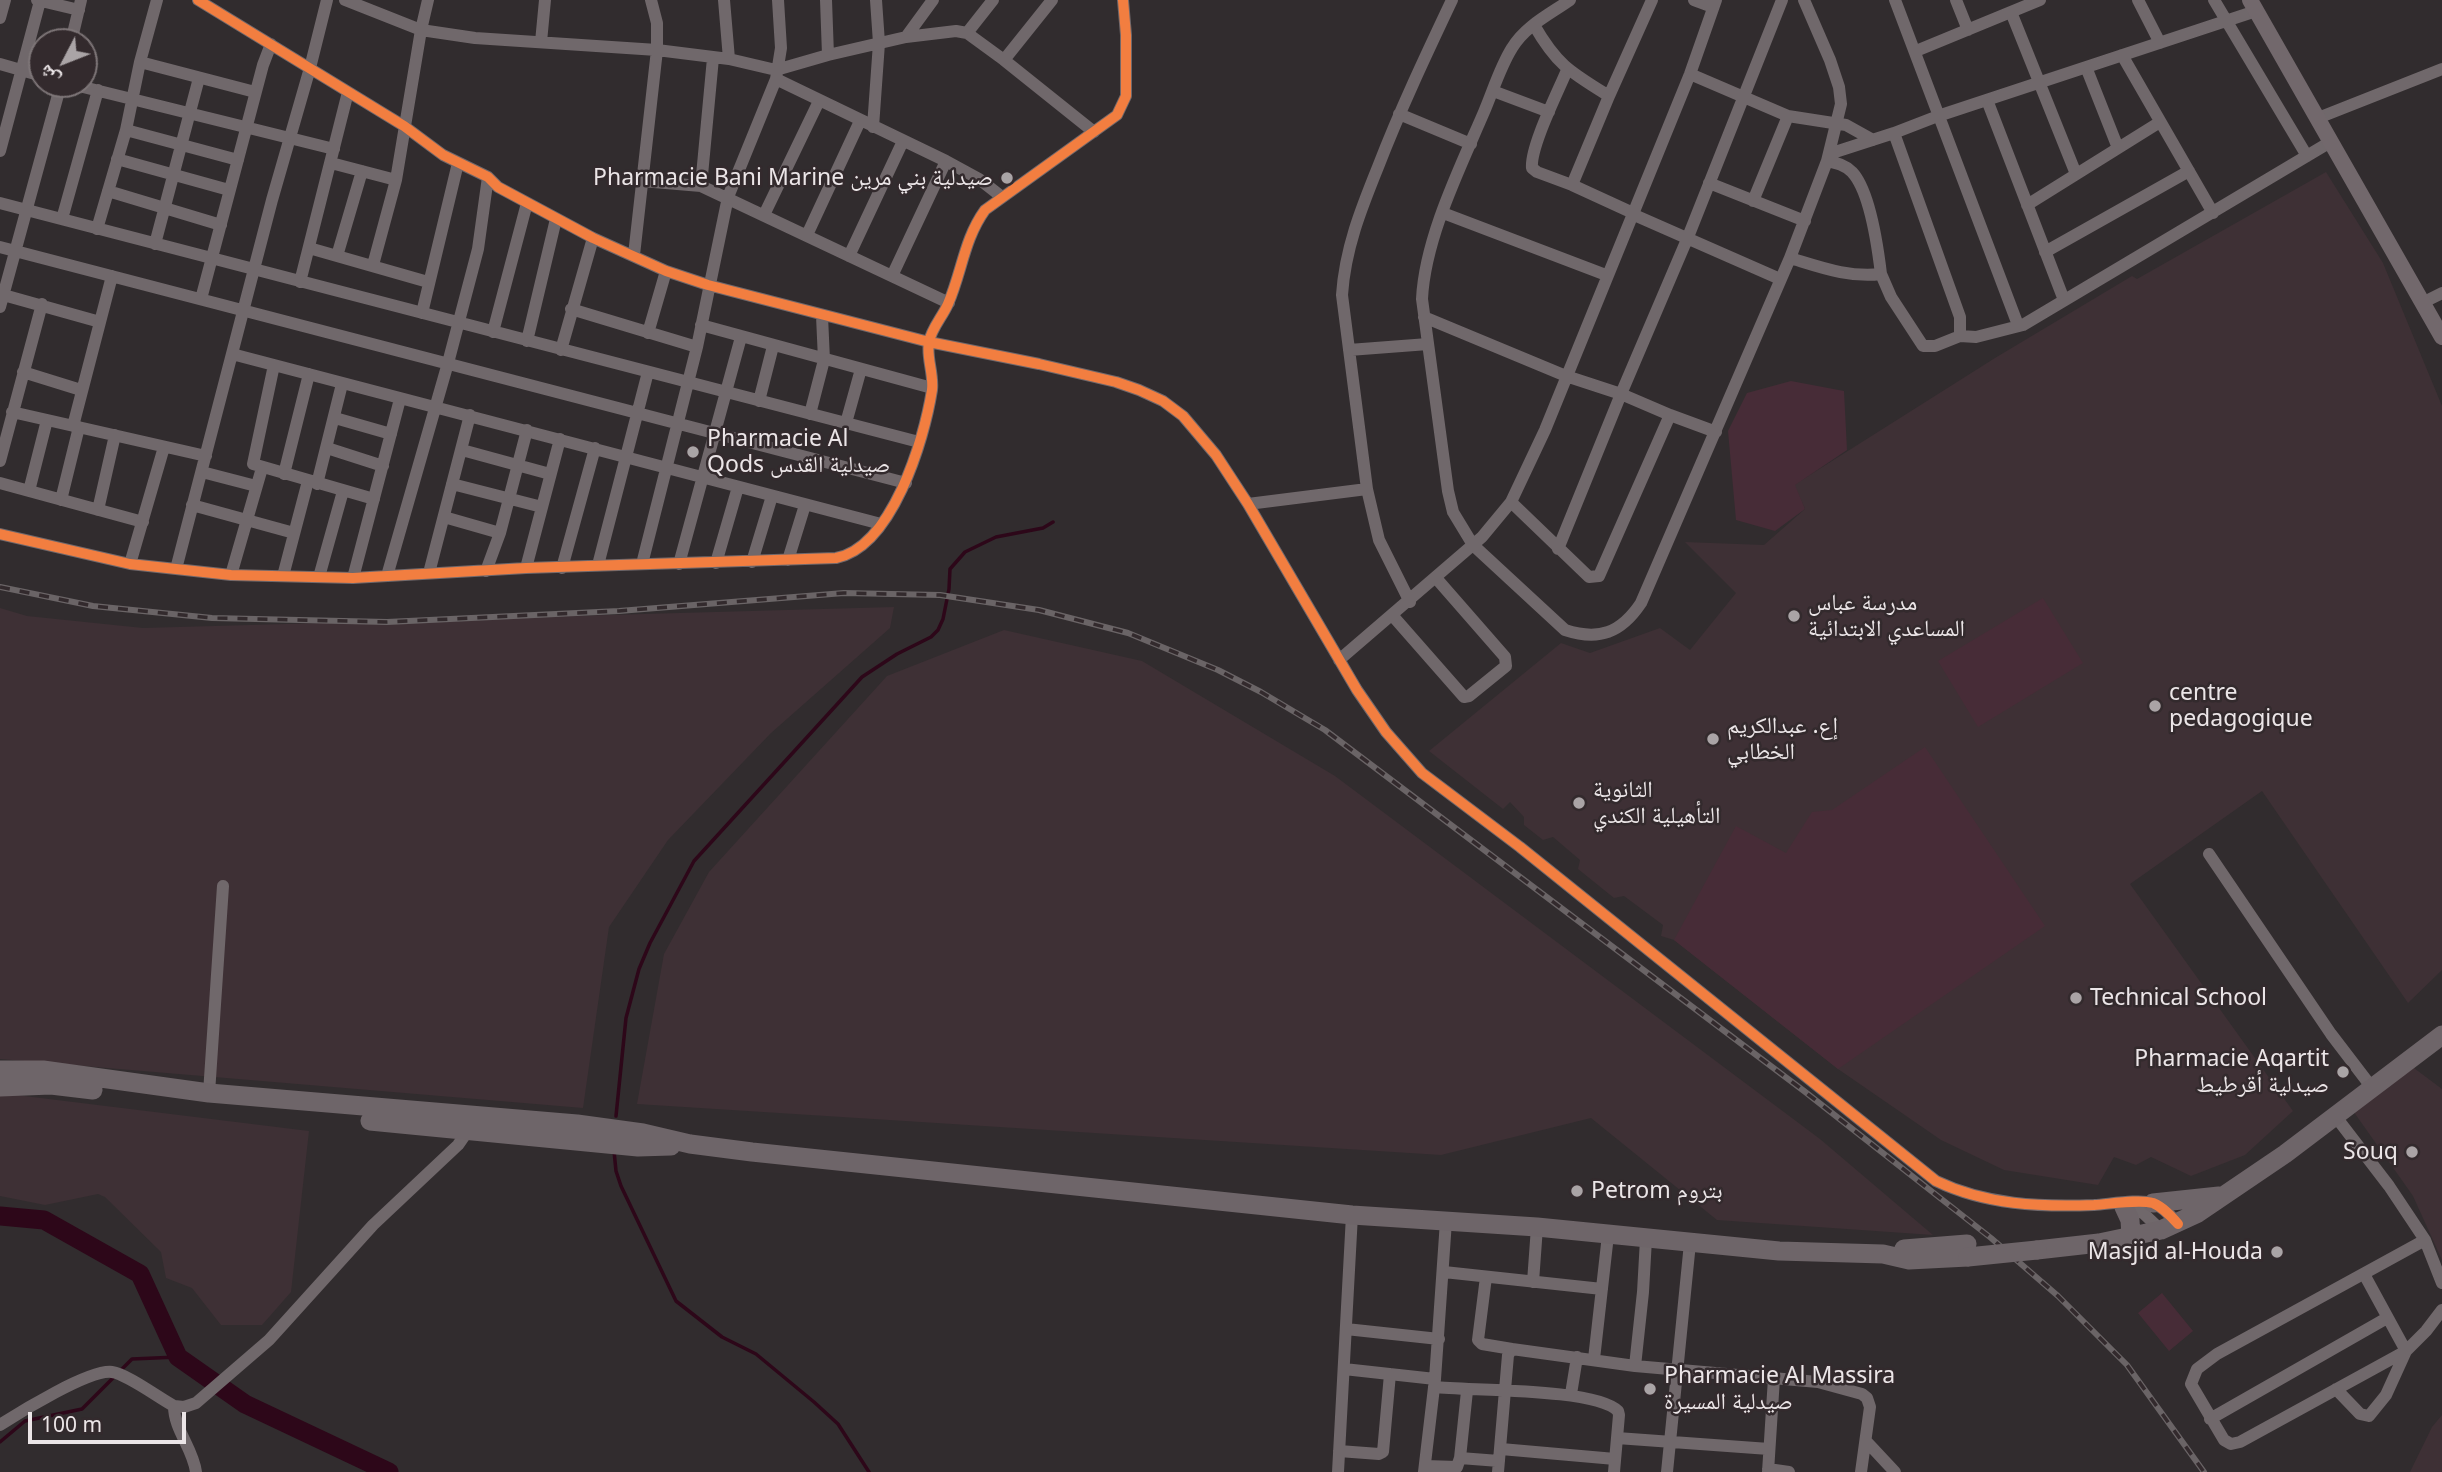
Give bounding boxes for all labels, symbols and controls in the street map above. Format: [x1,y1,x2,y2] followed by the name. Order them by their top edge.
[28,28,98,98] north arrow
[32,60,65,92] text: ش
[593,164,993,192] place label: Pharmacie Bani Marine صيدلية بني مرين
[999,170,1015,186] marker: Pharmacie Bani Marine صيدلية بني مرين
[707,425,890,479] place label: Pharmacie Al Qods صيدلية القدس
[685,444,701,460] marker: Pharmacie Al Qods صيدلية القدس
[1808,589,1965,643] place label: مدرسة عباس المساعدي الابتدائية
[1786,608,1802,624] marker: مدرسة عباس المساعدي الابتدائية
[2169,679,2313,733] place label: centre pedagogique
[2147,698,2163,714] marker: centre pedagogique
[1727,712,1838,766] place label: إع. عبدالكريم الخطابي
[1705,731,1721,747] marker: إع. عبدالكريم الخطابي
[1593,776,1720,830] place label: الثانوية التأهيلية الكندي
[1571,795,1587,811] marker: الثانوية التأهيلية الكندي
[2090,984,2267,1012] place label: Technical School
[2068,990,2084,1006] marker: Technical School
[2134,1045,2329,1099] place label: Pharmacie Aqartit صيدلية أقرطيط
[2335,1064,2351,1080] marker: Pharmacie Aqartit صيدلية أقرطيط
[2343,1138,2398,1166] place label: Souq
[2404,1144,2420,1160] marker: Souq
[1591,1177,1723,1205] place label: Petrom بتروم
[1569,1183,1585,1199] marker: Petrom بتروم
[2088,1238,2263,1266] place label: Masjid al-Houda
[2269,1244,2285,1260] marker: Masjid al-Houda
[1664,1362,1895,1416] place label: Pharmacie Al Massira صيدلية المسيرة
[1642,1381,1658,1397] marker: Pharmacie Al Massira صيدلية المسيرة
[32,1398,189,1442] scale bar
[41,1410,102,1438] text: 100 m

